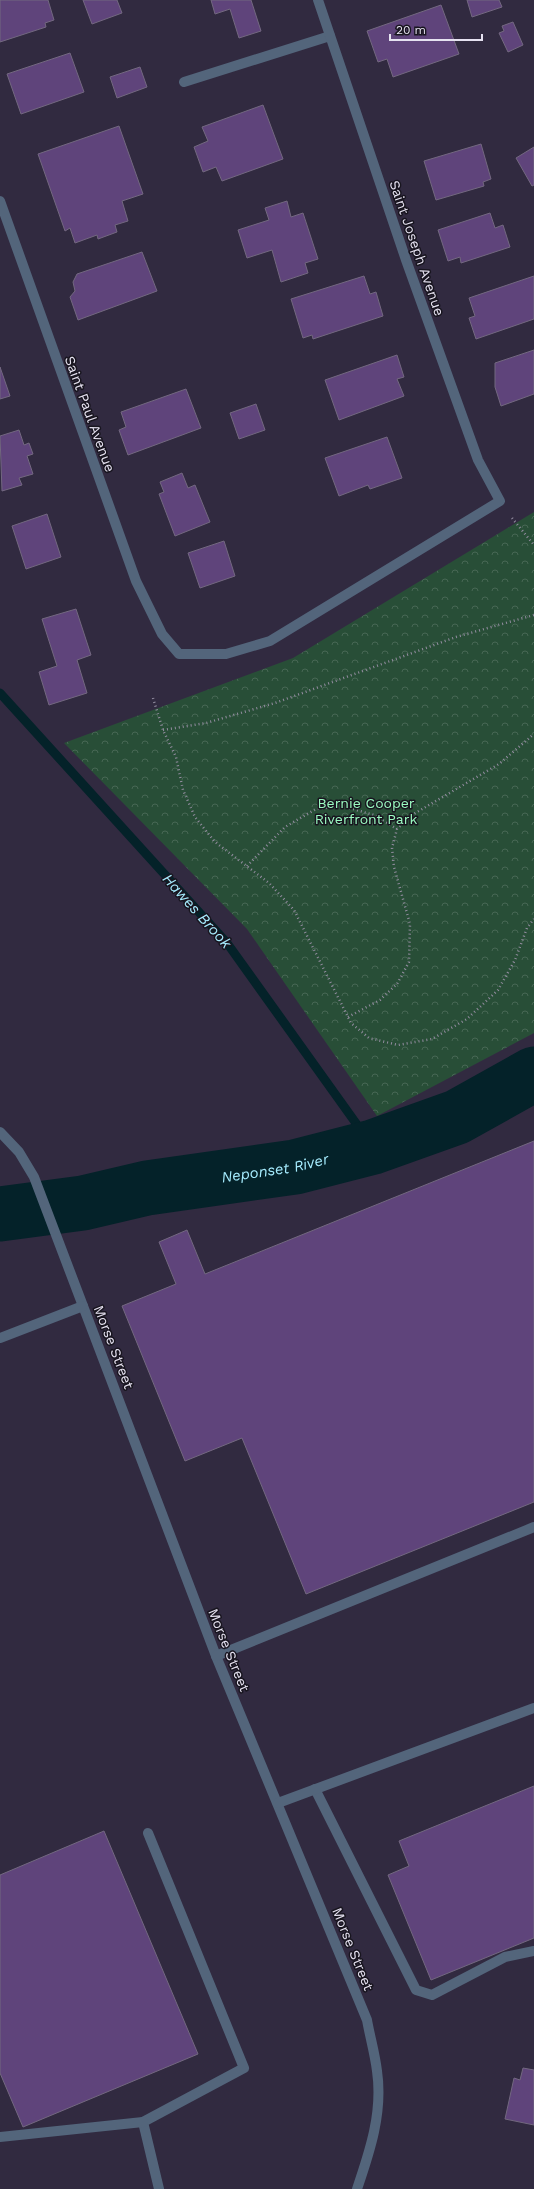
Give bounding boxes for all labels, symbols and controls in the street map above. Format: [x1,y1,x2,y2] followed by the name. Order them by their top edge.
[390,16,482,42] scale bar
[396,23,426,37] text: 20 m
[386,178,448,318] street label: Saint Joseph Avenue
[62,354,118,474] street label: Saint Paul Avenue
[315,795,417,827] park label: Bernie Cooper Riverfront Park
[159,870,236,953] water label: Hawes Brook
[220,1149,332,1186] water label: Neponset River
[91,1303,137,1391] street label: Morse Street
[205,1606,253,1694] street label: Morse Street
[329,1905,377,1993] street label: Morse Street

